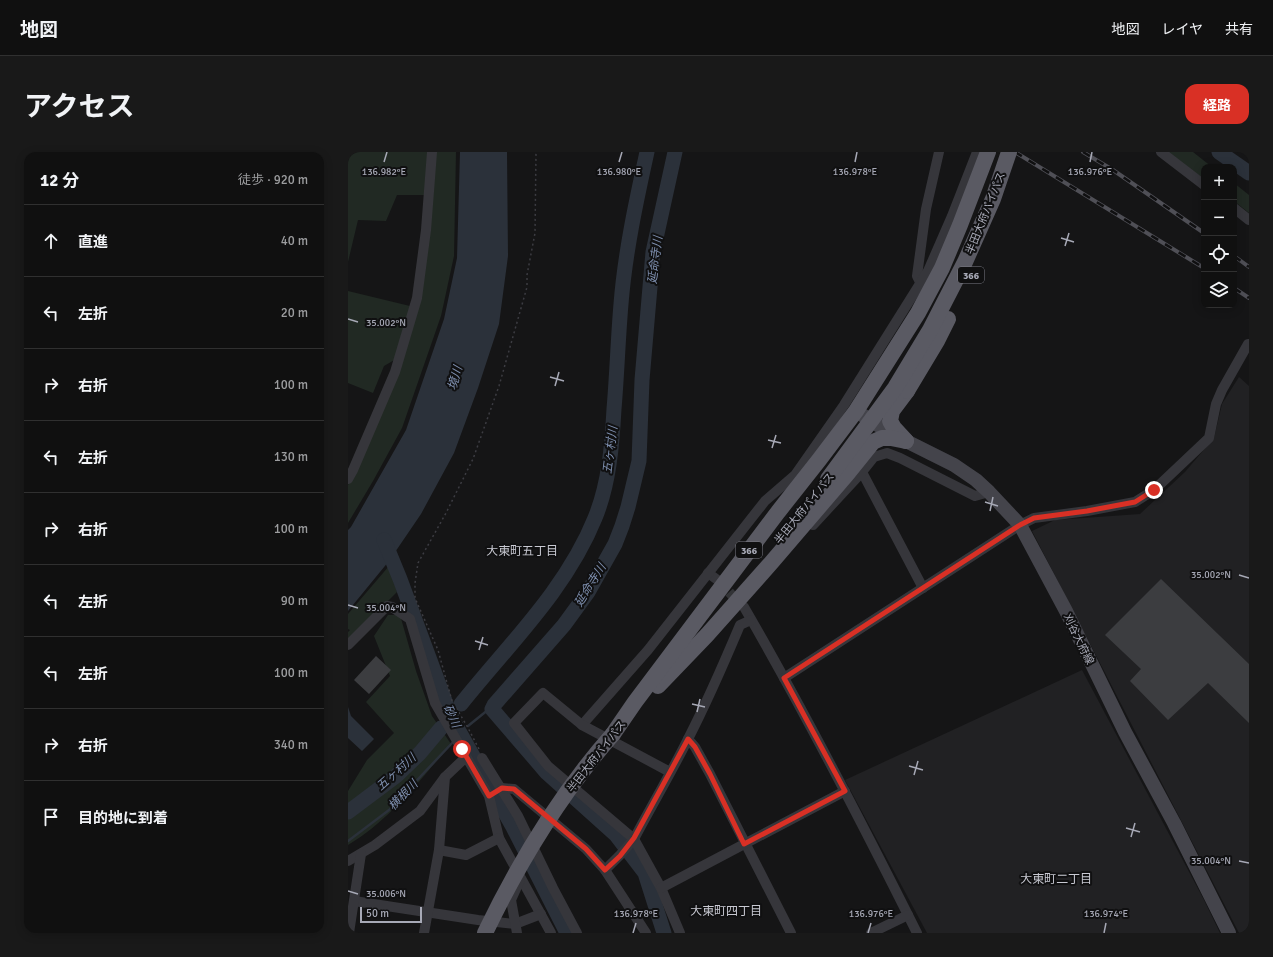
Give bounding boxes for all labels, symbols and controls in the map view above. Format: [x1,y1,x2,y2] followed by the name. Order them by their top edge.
[20,18,58,42] text: 地図
[1111,21,1139,38] text: 地図
[1161,21,1203,38] text: レイヤ
[1225,21,1253,38] text: 共有
[1185,84,1249,124] button: 経路
[24,90,135,124] text: アクセス
[1201,164,1237,308] map controls
[1201,164,1237,200] button: +
[362,166,407,178] text: 136.982°E
[597,166,642,178] text: 136.980°E
[833,166,878,178] text: 136.978°E
[1068,166,1113,178] text: 136.976°E
[40,170,79,191] text: 12 分
[963,170,1008,256] street label: 半田大府パイパス
[238,172,308,188] text: 徒歩 · 920 m
[1201,200,1237,236] button: −
[40,230,62,252] icon: ahead
[78,233,108,251] text: 直進
[281,233,308,249] text: 40 m
[645,233,666,285] water label: 延命寺川
[1201,236,1237,272] button: locate
[958,267,984,283] road number: 366
[1201,272,1237,308] button: layers
[40,302,62,324] icon: left
[78,305,108,323] text: 左折
[281,305,308,321] text: 20 m
[366,317,406,329] text: 35.002°N
[445,363,467,392] water label: 境川
[40,374,62,396] icon: right
[78,377,108,395] text: 右折
[274,377,308,393] text: 100 m
[600,423,621,475] water label: 五ヶ村川
[40,446,62,468] icon: left
[78,449,108,467] text: 左折
[274,449,308,465] text: 130 m
[772,470,837,547] street label: 半田大府パイパス
[1145,481,1163,499] route end
[40,518,62,540] icon: right
[78,521,108,539] text: 右折
[274,521,308,537] text: 100 m
[736,542,762,558] road number: 366
[486,544,558,559] district label: 大東町五丁目
[571,559,611,610] water label: 延命寺川
[1191,569,1231,581] text: 35.002°N
[40,590,62,612] icon: left
[78,593,108,611] text: 左折
[281,593,308,609] text: 90 m
[366,602,406,614] text: 35.004°N
[1061,612,1096,667] street label: 刈谷大府線
[40,662,62,684] icon: left
[78,665,108,683] text: 左折
[274,665,308,681] text: 100 m
[440,702,464,732] water label: 砂川
[564,718,629,795] street label: 半田大府パイパス
[40,734,62,756] icon: right
[78,737,108,755] text: 右折
[274,737,308,753] text: 340 m
[453,740,471,758] route start
[373,749,421,794] water label: 五ヶ村川
[385,776,423,814] water label: 横根川
[40,806,62,828] icon: arrive
[78,809,168,827] text: 目的地に到着
[1191,855,1231,867] text: 35.004°N
[1020,872,1092,887] district label: 大東町二丁目
[366,888,406,900] text: 35.006°N
[690,904,762,919] district label: 大東町四丁目
[360,905,422,924] scale bar
[366,907,389,920] text: 50 m
[614,908,659,920] text: 136.978°E
[849,908,894,920] text: 136.976°E
[1084,908,1129,920] text: 136.974°E

